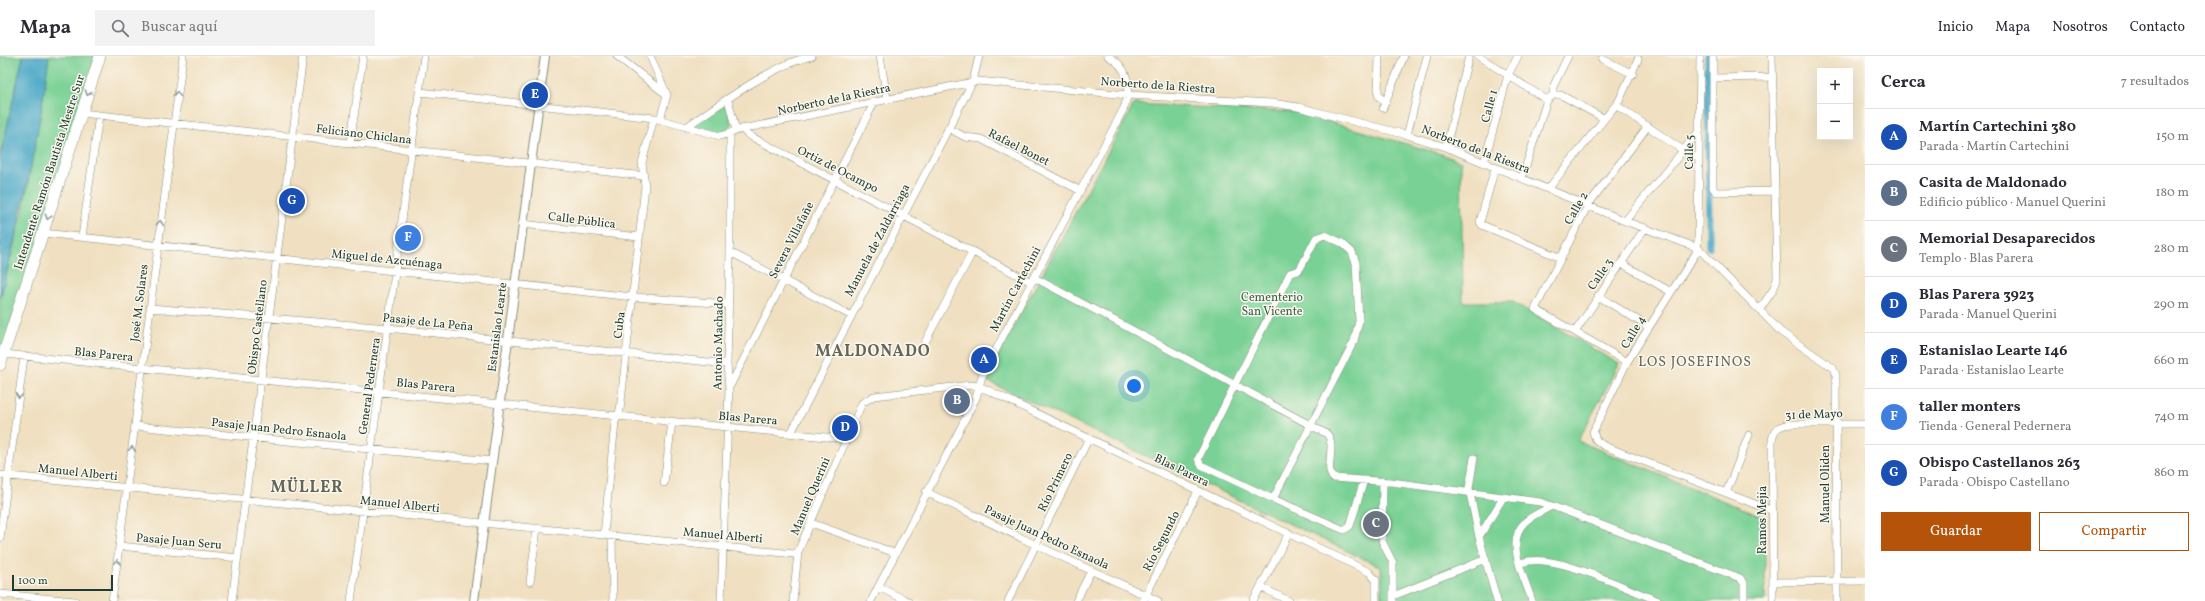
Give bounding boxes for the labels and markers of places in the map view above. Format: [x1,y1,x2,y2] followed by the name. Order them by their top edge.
[522,80,548,110] pin: E
[279,186,305,216] pin: G
[395,223,421,253] pin: F
[971,345,997,375] pin: A
[944,386,970,416] pin: B
[832,413,858,443] pin: D
[1363,509,1389,539] pin: C

